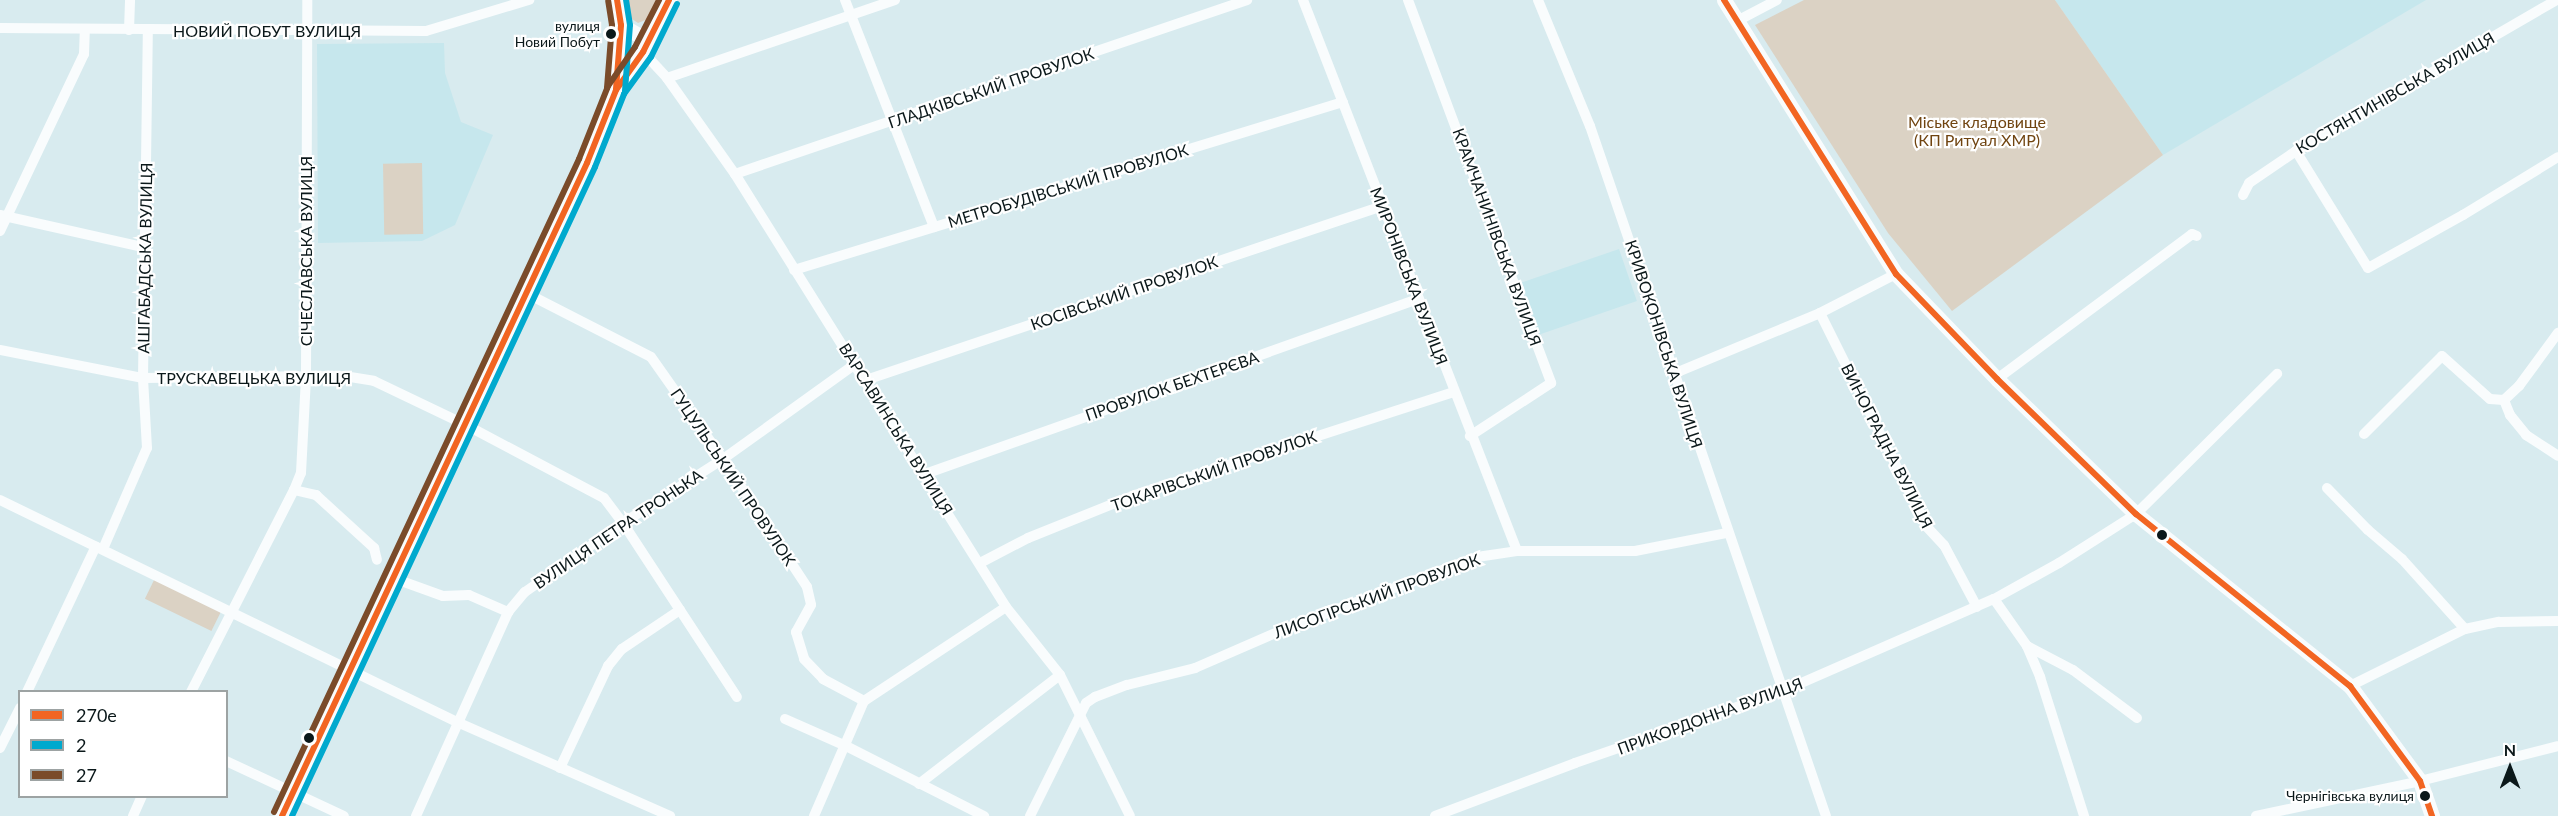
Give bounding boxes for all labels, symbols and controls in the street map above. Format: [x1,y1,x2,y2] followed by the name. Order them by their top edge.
[515,18,600,50] place label: вулиця Новий Побут
[173,21,361,41] street label: НОВИЙ ПОБУТ ВУЛИЦЯ
[605,28,617,40] marker: вулиця Новий Побут
[2292,28,2498,158] street label: КОСТЯНТИНІВСЬКА ВУЛИЦЯ
[886,44,1096,132] street label: ГЛАДКІВСЬКИЙ ПРОВУЛОК
[1908,112,2046,150] park label: Міське кладовище (КП Ритуал ХМР)
[1449,126,1545,348] street label: КРАМЧАНИНІВСЬКА ВУЛИЦЯ
[945,140,1191,232] street label: МЕТРОБУДІВСЬКИЙ ПРОВУЛОК
[296,156,316,346] street label: СІЧЕСЛАВСЬКА ВУЛИЦЯ
[134,162,156,354] street label: АШГАБАДСЬКА ВУЛИЦЯ
[1366,184,1452,368] street label: МИРОНІВСЬКА ВУЛИЦЯ
[1621,237,1707,451] street label: КРИВОКОНІВСЬКА ВУЛИЦЯ
[1028,252,1220,334] street label: КОСІВСЬКИЙ ПРОВУЛОК
[835,340,957,518] street label: ВАРСАВИНСЬКА ВУЛИЦЯ
[1083,347,1261,425] street label: ПРОВУЛОК БЕХТЕРЄВА
[1837,361,1937,531] street label: ВИНОГРАДНА ВУЛИЦЯ
[157,368,351,388] street label: ТРУСКАВЕЦЬКА ВУЛИЦЯ
[666,385,800,569] street label: ГУЦУЛЬСЬКИЙ ПРОВУЛОК
[1109,427,1319,515] street label: ТОКАРІВСЬКИЙ ПРОВУЛОК
[530,465,706,593] street label: ВУЛИЦЯ ПЕТРА ТРОНЬКА
[2156,529,2168,541] unlabelled marker
[1271,550,1483,642] street label: ЛИСОГІРСЬКИЙ ПРОВУЛОК
[1615,674,1805,758] street label: ПРИКОРДОННА ВУЛИЦЯ
[18,690,228,798] legend
[76,704,117,726] text: 270е
[303,732,315,744] unlabelled marker
[76,734,86,756] text: 2
[2480,738,2540,798] north arrow
[2504,740,2516,759] text: N
[76,764,97,786] text: 27
[2286,788,2414,804] place label: Чернігівська вулиця
[2419,790,2431,802] marker: Чернігівська вулиця

